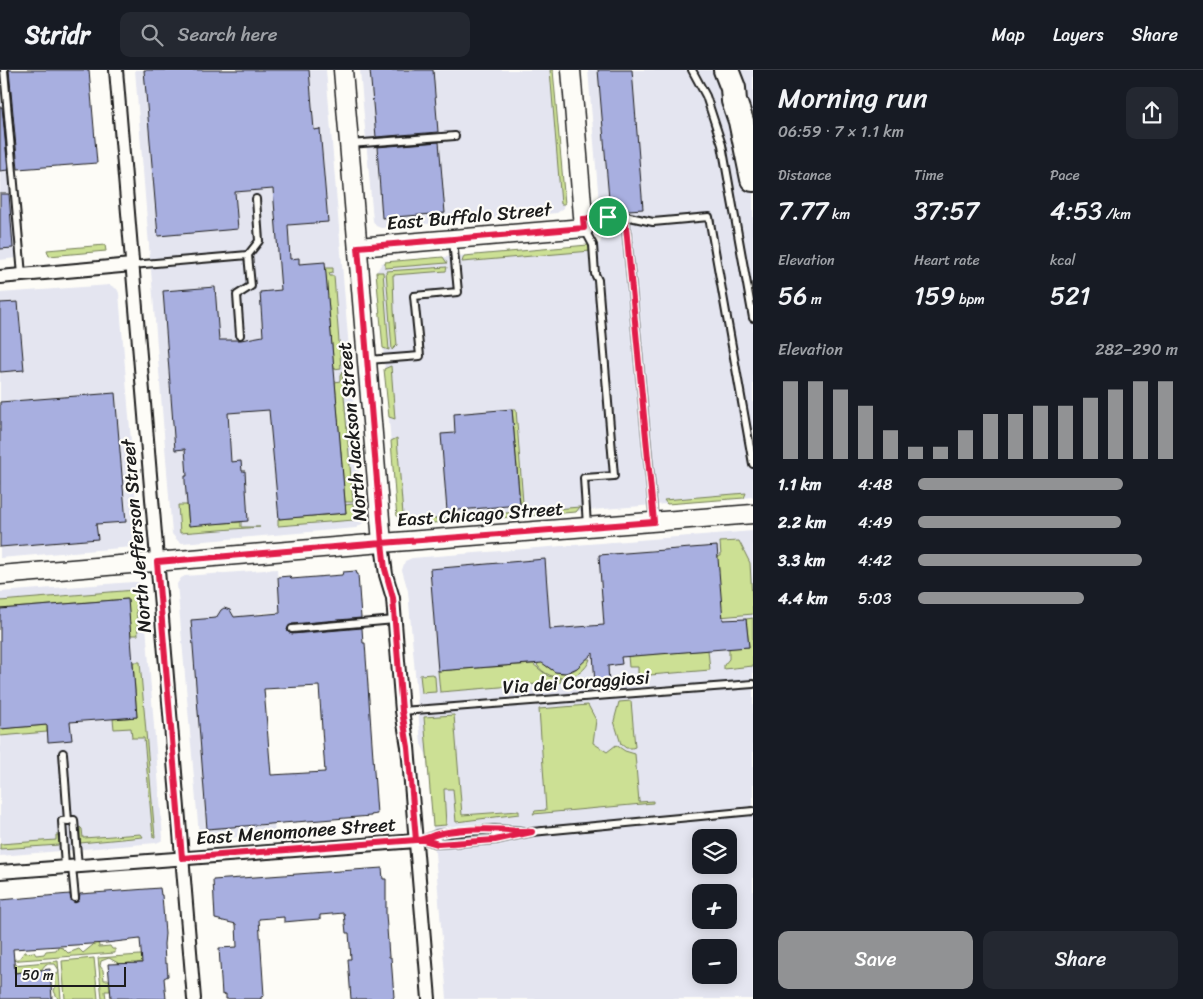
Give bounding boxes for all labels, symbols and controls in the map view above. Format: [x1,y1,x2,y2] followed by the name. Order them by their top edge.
[120,12,470,57] search box
[25,14,90,56] text: Stridr
[178,18,278,51] text: Search here
[992,19,1025,51] text: Map
[1053,19,1104,51] text: Layers
[1132,19,1178,51] text: Share
[138,21,166,49] icon: search
[778,73,928,122] text: Morning run
[1126,87,1178,139] button: share
[778,117,904,146] text: 06:59 · 7 × 1.1 km
[778,163,831,188] text: Distance
[914,163,944,188] text: Time
[1050,163,1080,188] text: Pace
[778,188,828,233] text: 7.77
[914,188,979,233] text: 37:57
[1050,188,1102,233] text: 4:53
[385,192,554,240] street label: East Buffalo Street
[587,196,629,238] pin
[828,202,850,227] text: km
[1102,202,1131,227] text: /km
[594,203,622,231] icon: arrive
[778,248,835,273] text: Elevation
[914,248,980,273] text: Heart rate
[1050,248,1075,273] text: kcal
[778,273,807,318] text: 56
[914,273,955,318] text: 159
[1050,273,1090,318] text: 521
[807,287,822,312] text: m
[955,287,985,312] text: bpm
[778,335,843,364] text: Elevation
[1095,335,1178,364] text: 282–290 m
[328,341,376,523] street label: North Jackson Street
[111,436,161,634] street label: North Jefferson Street
[778,470,822,499] text: 1.1 km
[858,470,892,499] text: 4:48
[396,492,564,536] street label: East Chicago Street
[778,508,826,537] text: 2.2 km
[858,508,893,537] text: 4:49
[778,546,825,575] text: 3.3 km
[858,546,892,575] text: 4:42
[778,584,828,613] text: 4.4 km
[858,584,892,613] text: 5:03
[501,660,651,704] street label: Via dei Coraggiosi
[195,808,397,854] street label: East Menomonee Street
[692,829,737,984] map controls
[692,829,737,874] button: layers
[692,884,737,929] button: +
[778,931,973,989] button: Save
[983,931,1178,989] button: Share
[692,939,737,984] button: −
[22,963,54,988] text: 50 m
[15,964,126,987] scale bar

